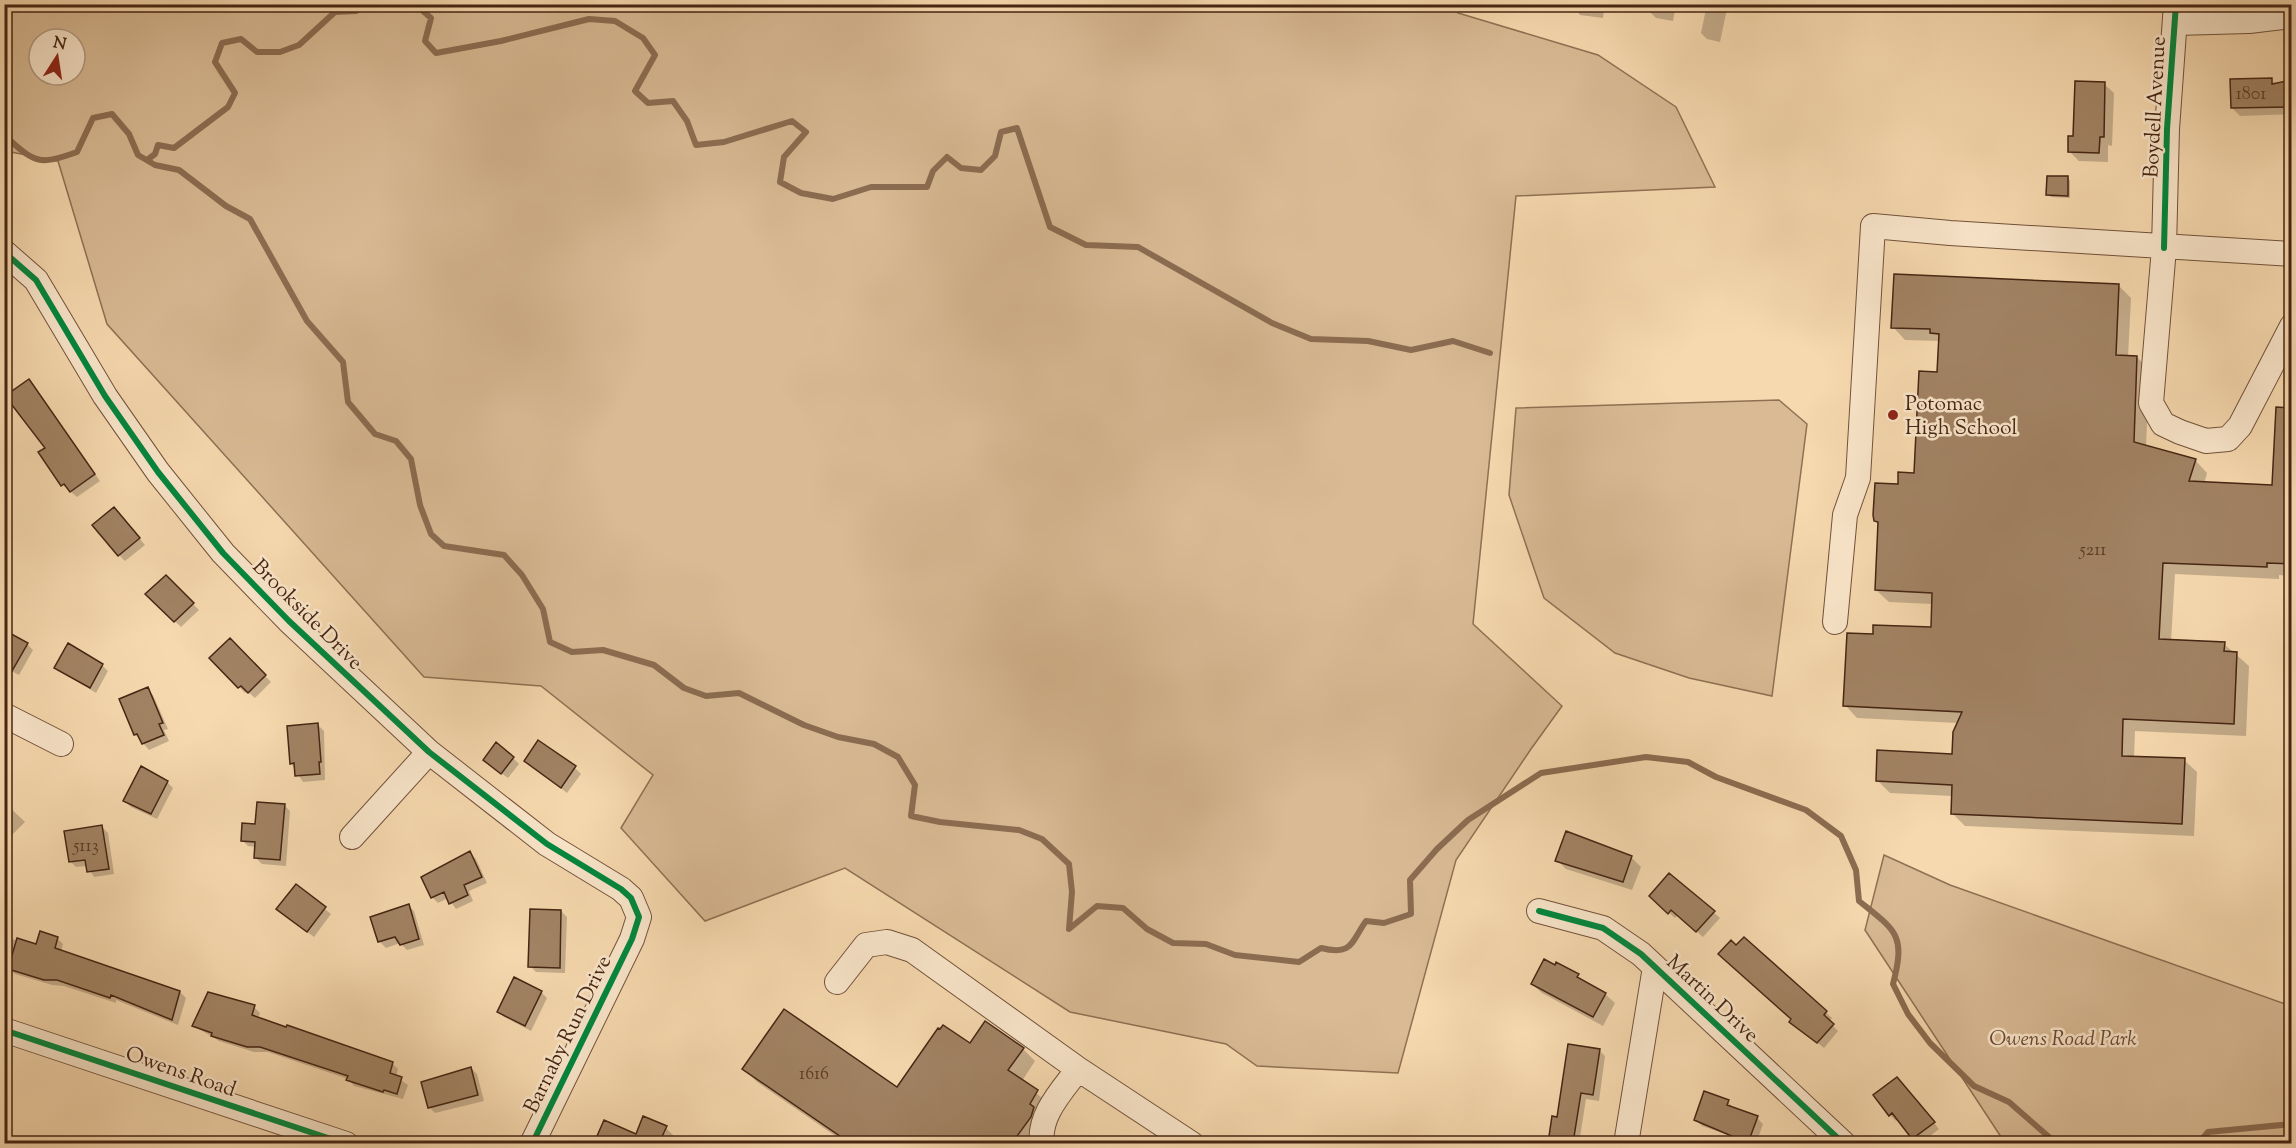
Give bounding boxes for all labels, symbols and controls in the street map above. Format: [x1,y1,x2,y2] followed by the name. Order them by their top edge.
[27,27,87,87] north arrow
[51,32,68,57] text: N
[2137,35,2175,179] street label: Boydell Avenue
[2236,82,2266,108] house number: 1801
[1905,390,2017,444] place label: Potomac High School
[1886,408,1900,422] marker: Potomac High School
[2079,538,2106,564] house number: 5211
[244,553,369,678] street label: Brookside Drive
[72,834,99,860] house number: 5113
[1659,949,1765,1050] street label: Martin Drive
[518,951,620,1119] street label: Barnaby Run Drive
[1989,1025,2137,1055] park label: Owens Road Park
[121,1040,240,1106] street label: Owens Road
[799,1062,829,1088] house number: 1616

